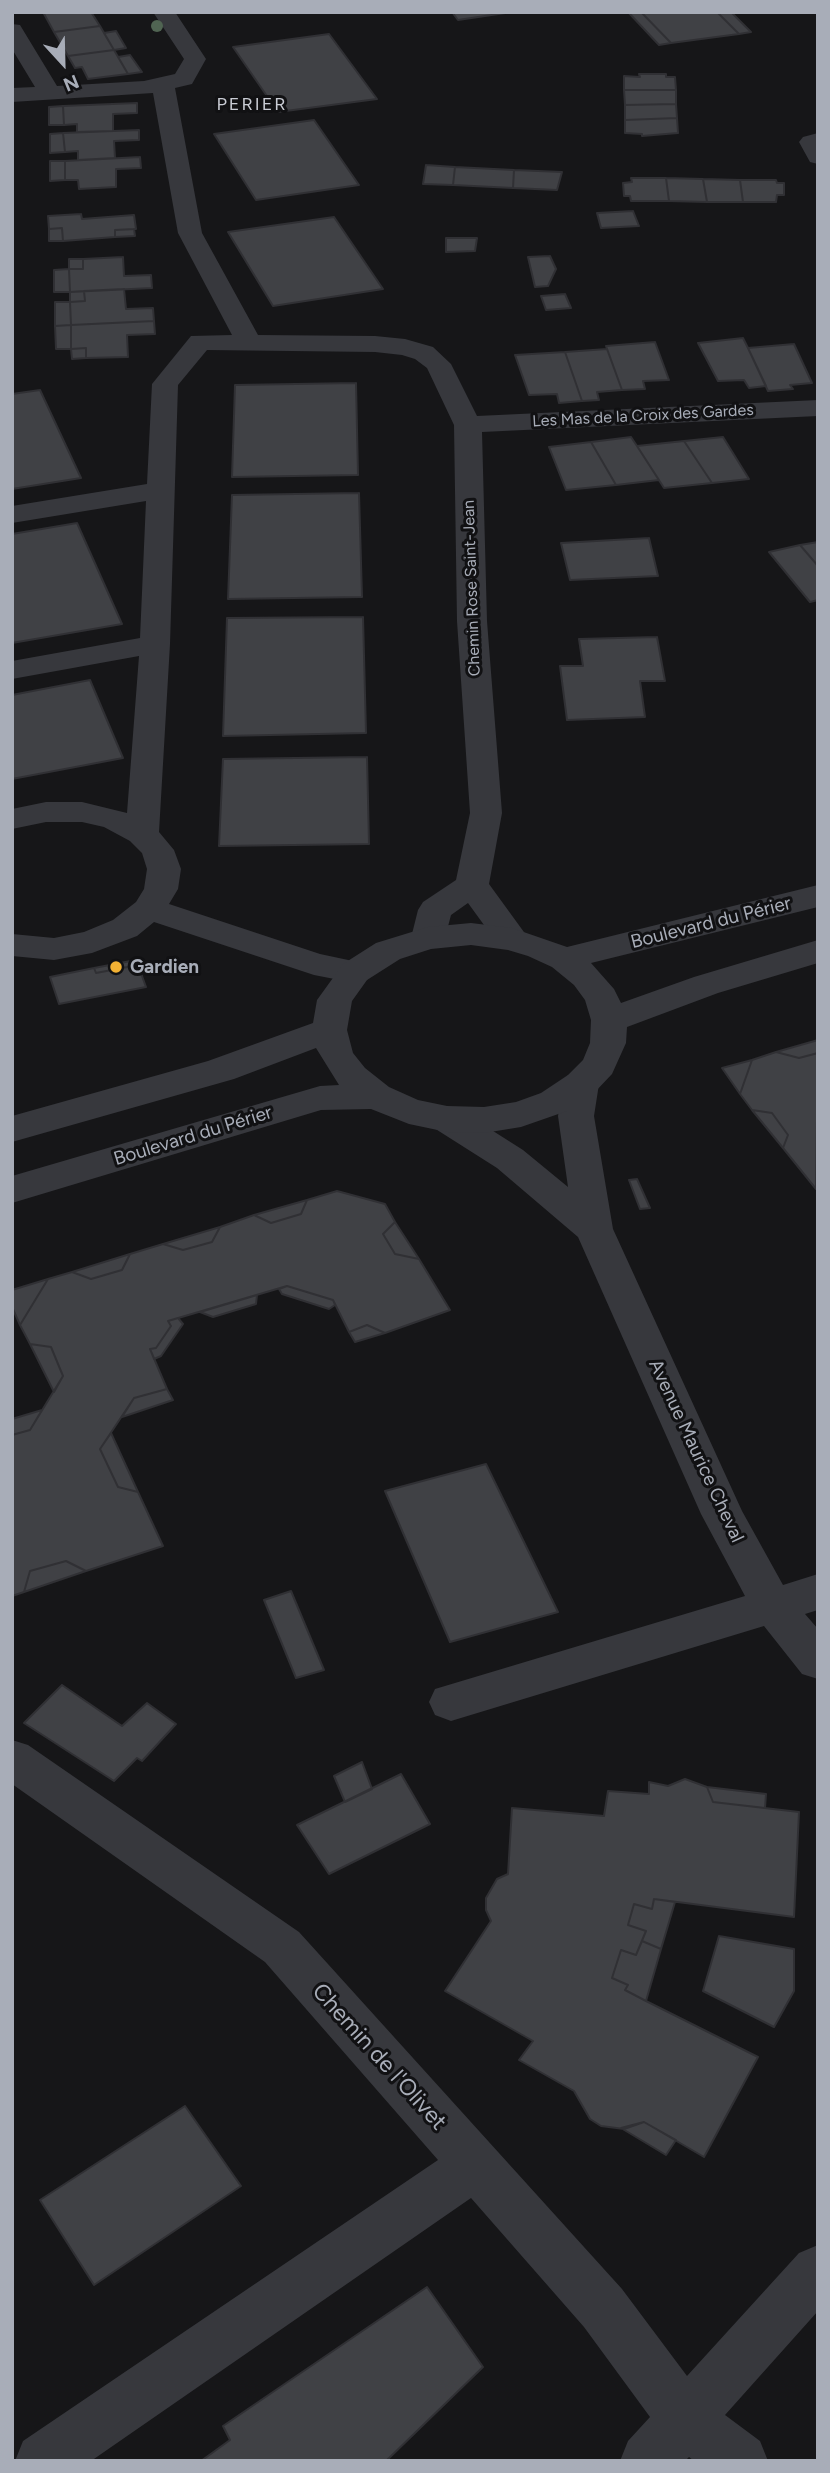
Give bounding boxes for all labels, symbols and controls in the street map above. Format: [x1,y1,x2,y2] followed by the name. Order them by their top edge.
[28,28,98,98] north arrow
[60,70,82,96] text: N
[217,94,287,116] district label: PERIER
[532,401,754,431] street label: Les Mas de la Croix des Gardes
[459,500,485,676] street label: Chemin Rose Saint-Jean
[628,892,794,954] street label: Boulevard du Périer
[130,956,199,978] place label: Gardien
[108,959,124,975] marker: Gardien
[111,1101,275,1171] street label: Boulevard du Périer
[644,1356,748,1546] street label: Avenue Maurice Cheval
[306,1978,452,2136] street label: Chemin de l'Olivet

